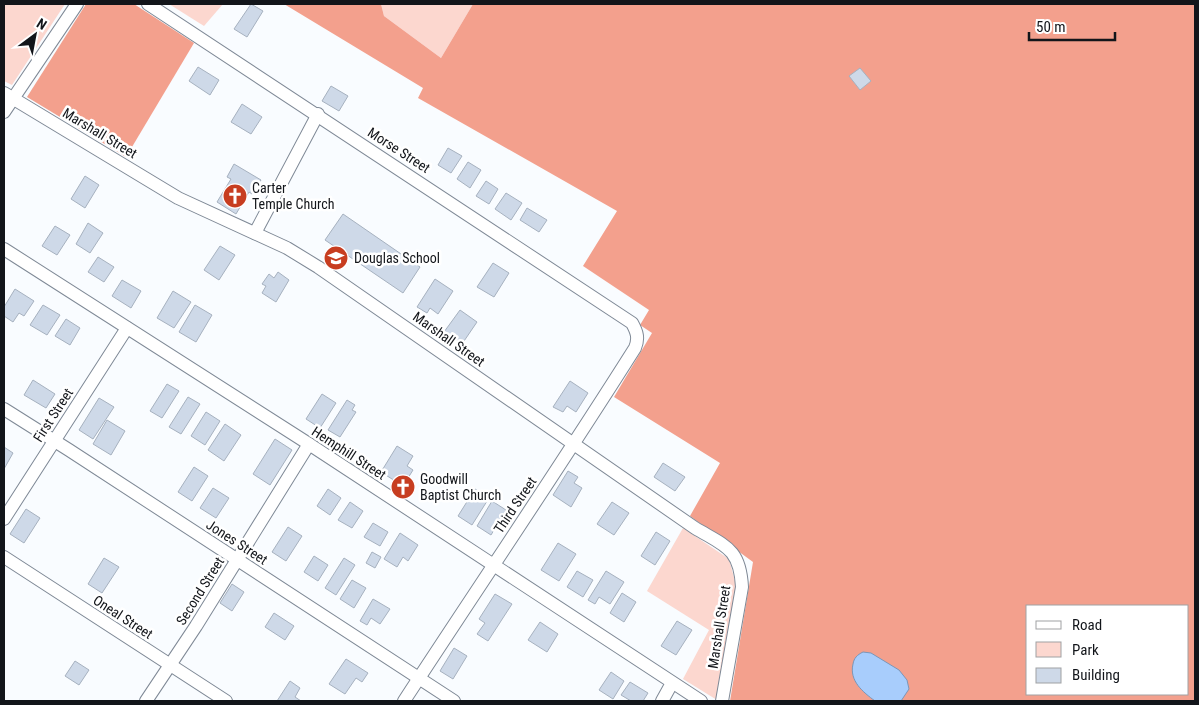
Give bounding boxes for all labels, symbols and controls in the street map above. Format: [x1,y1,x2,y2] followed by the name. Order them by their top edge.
[10,10,60,60] north arrow
[1029,10,1115,42] scale bar
[34,15,50,33] text: N
[1036,18,1066,36] text: 50 m
[60,105,140,161] street label: Marshall Street
[365,124,433,176] street label: Morse Street
[252,180,334,212] place label: Carter Temple Church
[222,183,248,209] church icon: Carter Temple Church
[323,245,349,271] school or university icon: Douglas School
[354,250,440,266] place label: Douglas School
[410,308,488,370] street label: Marshall Street
[30,385,76,445] street label: First Street
[309,423,389,483] street label: Hemphill Street
[420,471,501,503] place label: Goodwill Baptist Church
[390,474,416,500] church icon: Goodwill Baptist Church
[490,474,540,536] street label: Third Street
[203,516,271,568] street label: Jones Street
[173,554,227,628] street label: Second Street
[705,584,733,670] street label: Marshall Street
[90,592,156,642] street label: Oneal Street
[1026,605,1189,695] legend
[1072,616,1102,634] text: Road
[1072,641,1099,659] text: Park
[1072,666,1120,684] text: Building

